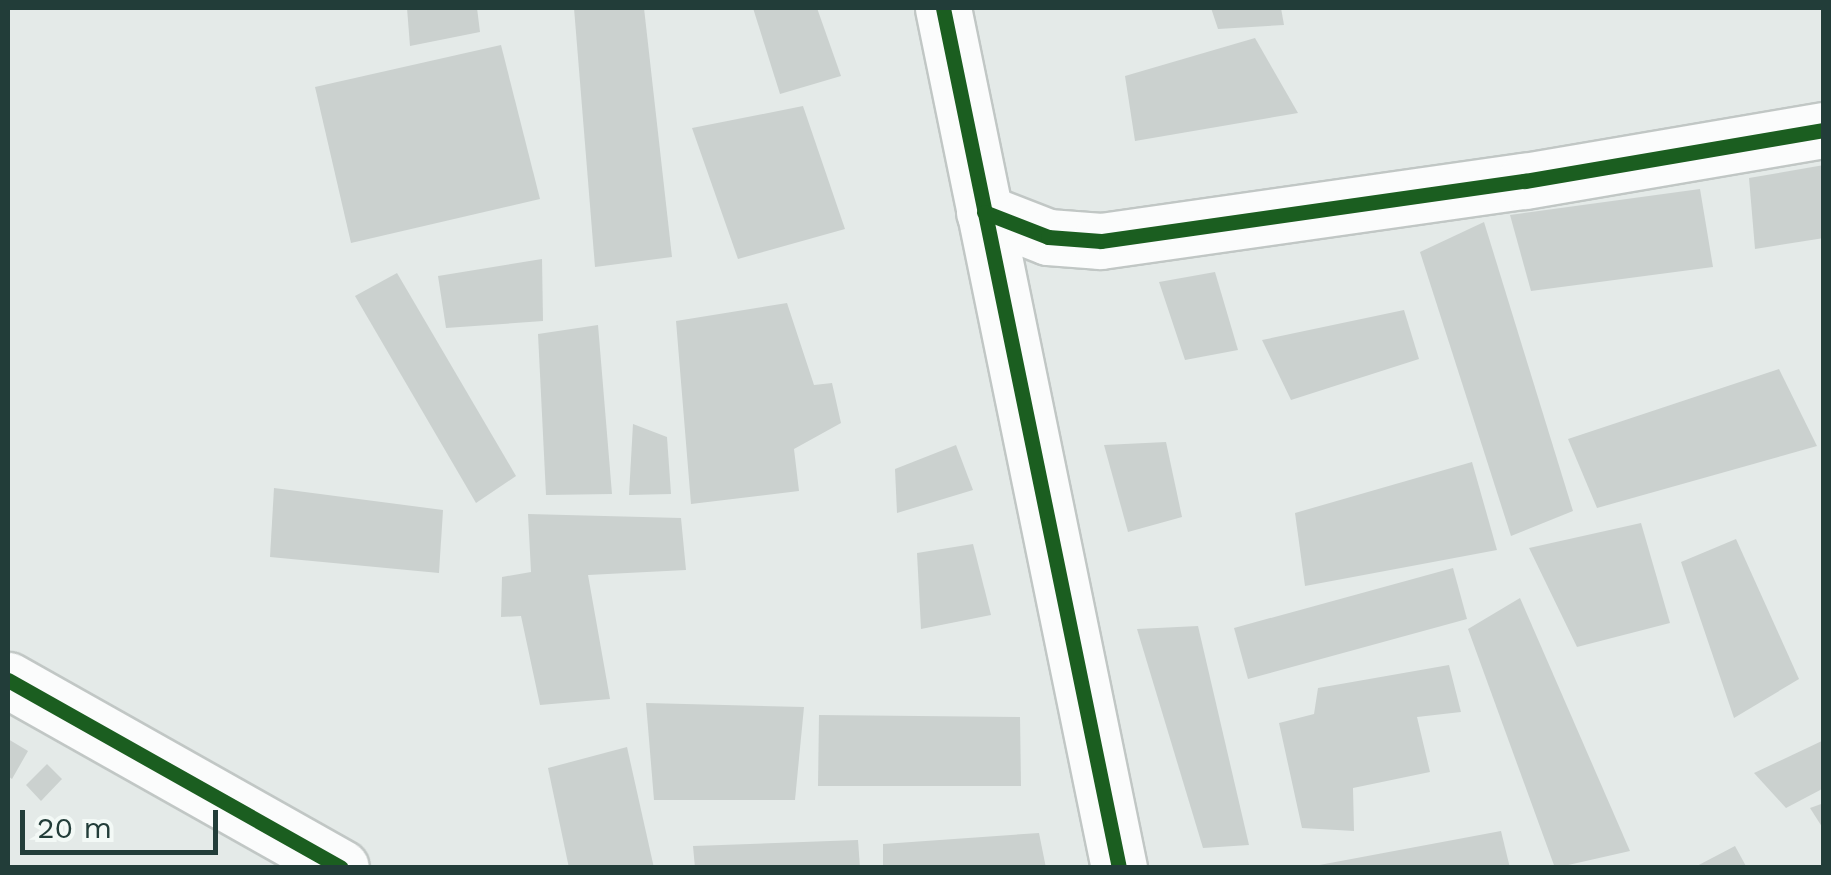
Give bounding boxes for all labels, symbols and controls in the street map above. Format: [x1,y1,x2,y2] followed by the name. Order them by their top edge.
[25,790,222,852] scale bar
[37,810,112,845] text: 20 m

